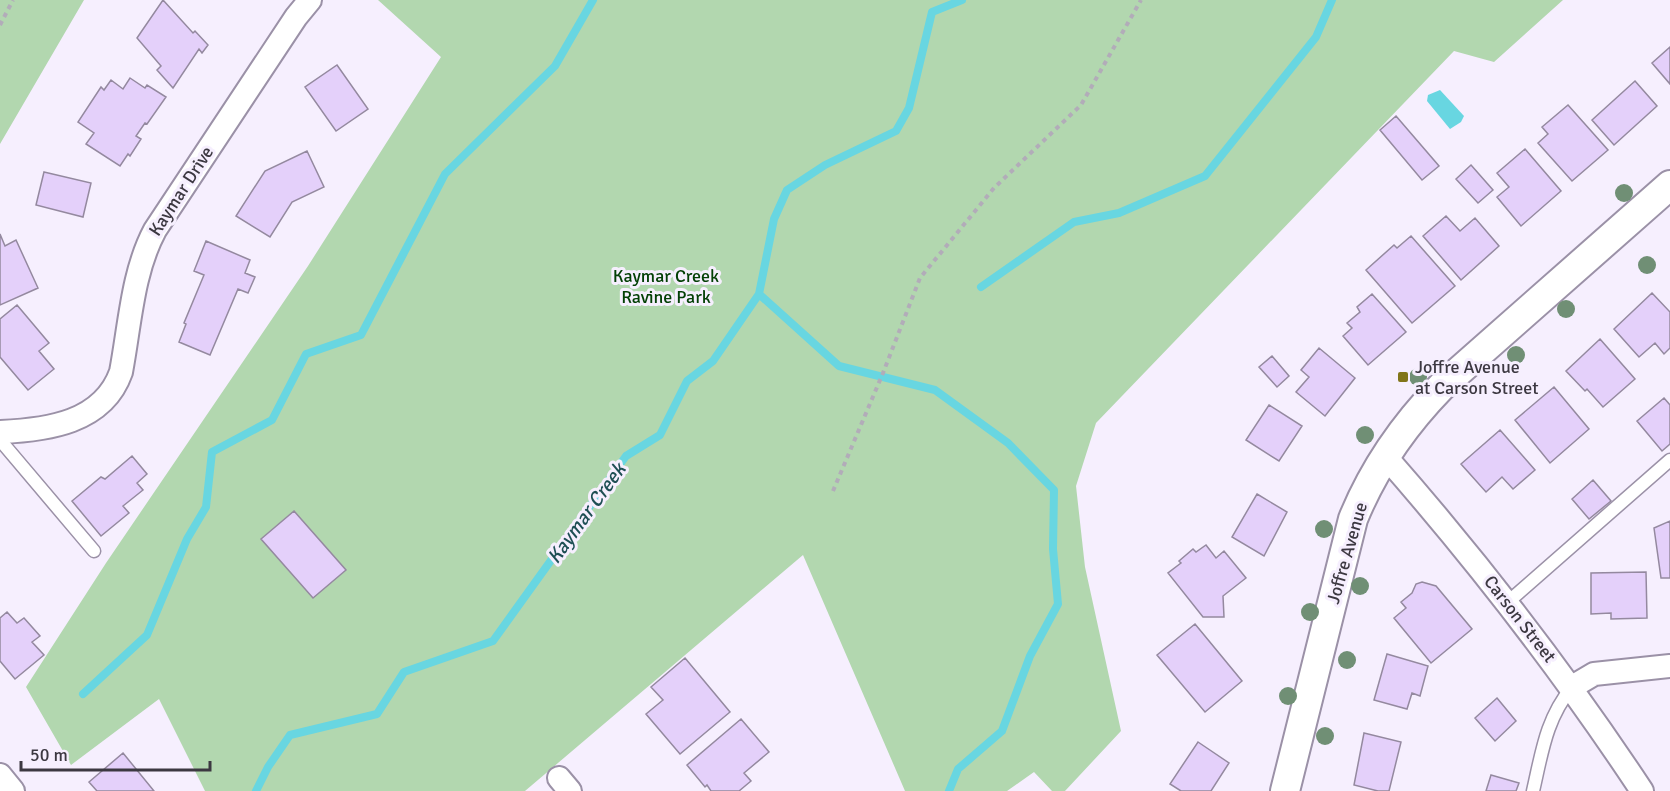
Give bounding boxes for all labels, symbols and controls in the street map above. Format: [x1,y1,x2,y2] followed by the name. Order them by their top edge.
[144,142,218,240] street label: Kaymar Drive
[613,265,719,308] park label: Kaymar Creek Ravine Park
[1415,356,1539,399] place label: Joffre Avenue at Carson Street
[1396,370,1410,384] marker: Joffre Avenue at Carson Street
[542,457,632,568] water label: Kaymar Creek
[1322,500,1372,606] street label: Joffre Avenue
[1479,571,1561,667] street label: Carson Street
[21,734,210,772] scale bar
[30,744,68,766] text: 50 m

